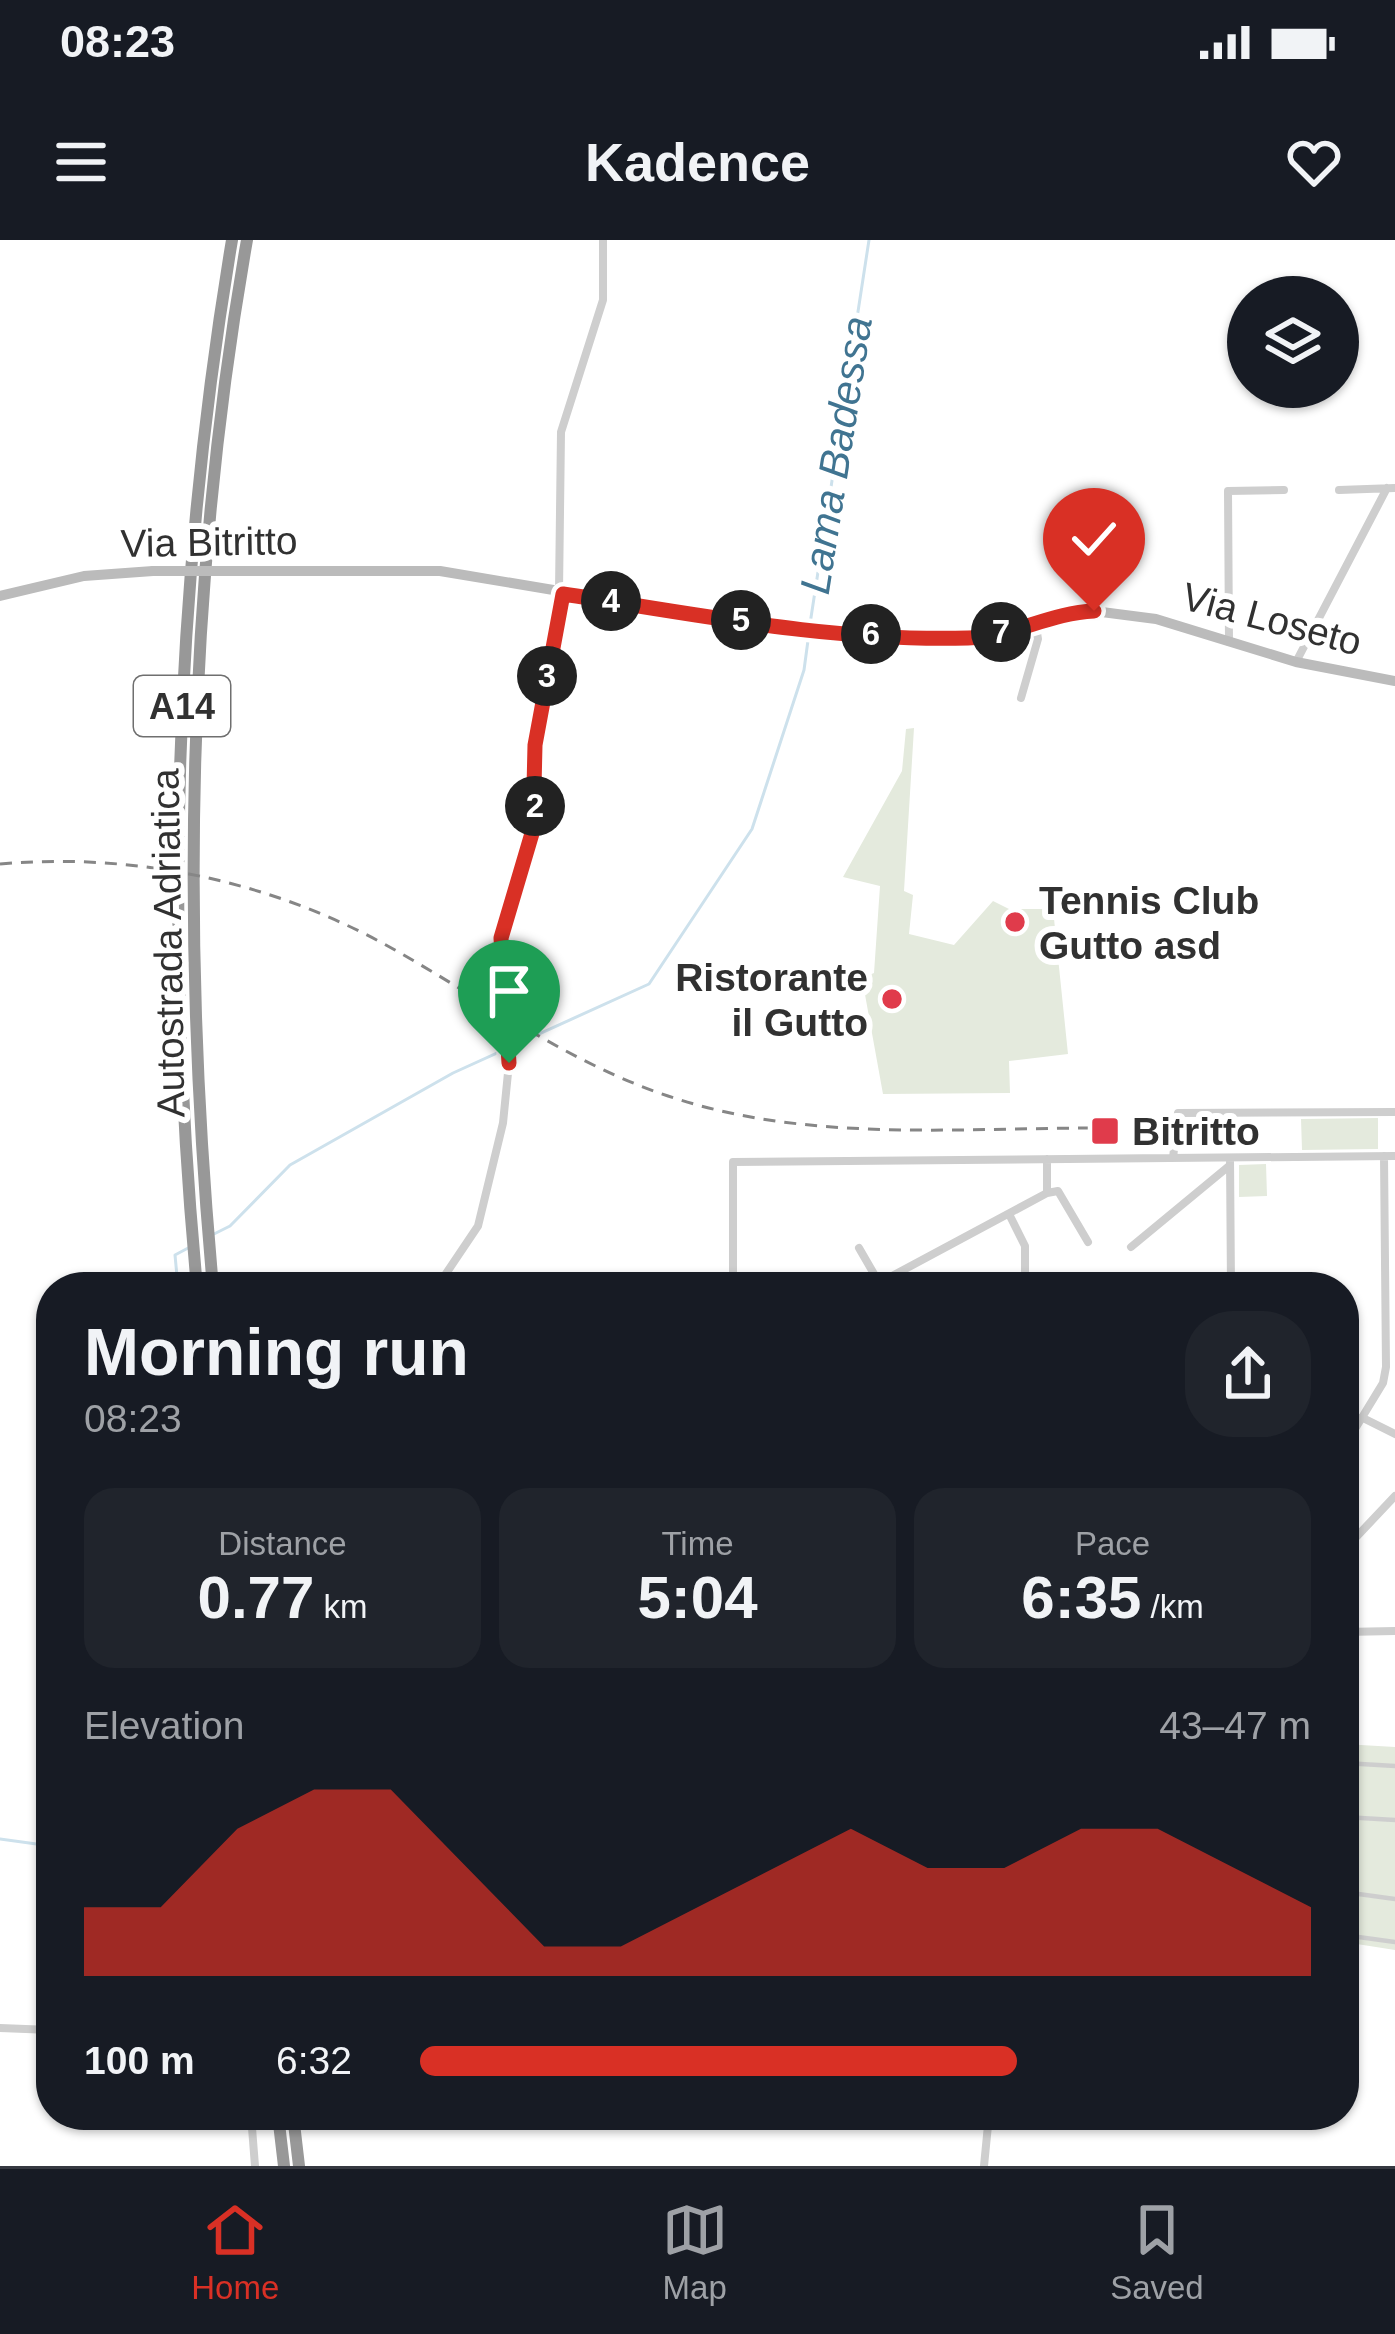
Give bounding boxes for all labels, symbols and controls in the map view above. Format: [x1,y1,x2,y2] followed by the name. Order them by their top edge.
[60,16,175,67] text: 08:23
[48,129,114,195] icon: menu
[1281,129,1347,195] icon: heart
[585,132,810,192] text: Kadence
[1227,276,1359,408] map controls
[1227,276,1359,408] button: layers
[791,313,881,597] water label: Lama Badessa
[1043,488,1145,611] pin
[1061,506,1127,572] icon: check
[120,519,298,565] street label: Via Bitritto
[581,571,641,631] pin: 4
[1178,574,1366,664] street label: Via Loseto
[602,582,620,619] text: 4
[711,590,771,650] pin: 5
[732,601,750,638] text: 5
[971,602,1031,662] pin: 7
[841,604,901,664] pin: 6
[992,613,1010,650] text: 7
[862,615,880,652] text: 6
[517,646,577,706] pin: 3
[538,657,556,694] text: 3
[134,676,230,736] road number: A14
[143,768,193,1118] street label: Autostrada Adriatica
[505,776,565,836] pin: 2
[526,787,544,824] text: 2
[1039,879,1259,967] place label: Tennis Club Gutto asd
[1002,909,1028,935] marker: Tennis Club Gutto asd
[458,940,560,1063] pin
[675,956,868,1044] place label: Ristorante il Gutto
[476,958,542,1024] icon: arrive
[879,986,905,1012] marker: Ristorante il Gutto
[1132,1110,1260,1153] place label: Bitritto
[1089,1115,1121,1147] marker: Bitritto
[1185,1311,1311,1437] button: share
[84,1315,469,1389] text: Morning run
[84,1397,182,1440] text: 08:23
[218,1525,347,1562] text: Distance
[661,1525,734,1562] text: Time
[1075,1525,1150,1562] text: Pace
[198,1564,314,1631] text: 0.77
[637,1564,758,1631] text: 5:04
[1021,1564,1141,1631] text: 6:35
[314,1588,367,1625] text: km
[1141,1588,1204,1625] text: /km
[84,1704,244,1747] text: Elevation
[1159,1704,1311,1747] text: 43–47 m
[84,2039,195,2082] text: 100 m
[276,2039,352,2082] text: 6:32
[191,2197,279,2307] tab: Home
[662,2197,728,2307] tab: Map
[1110,2197,1204,2307] tab: Saved

